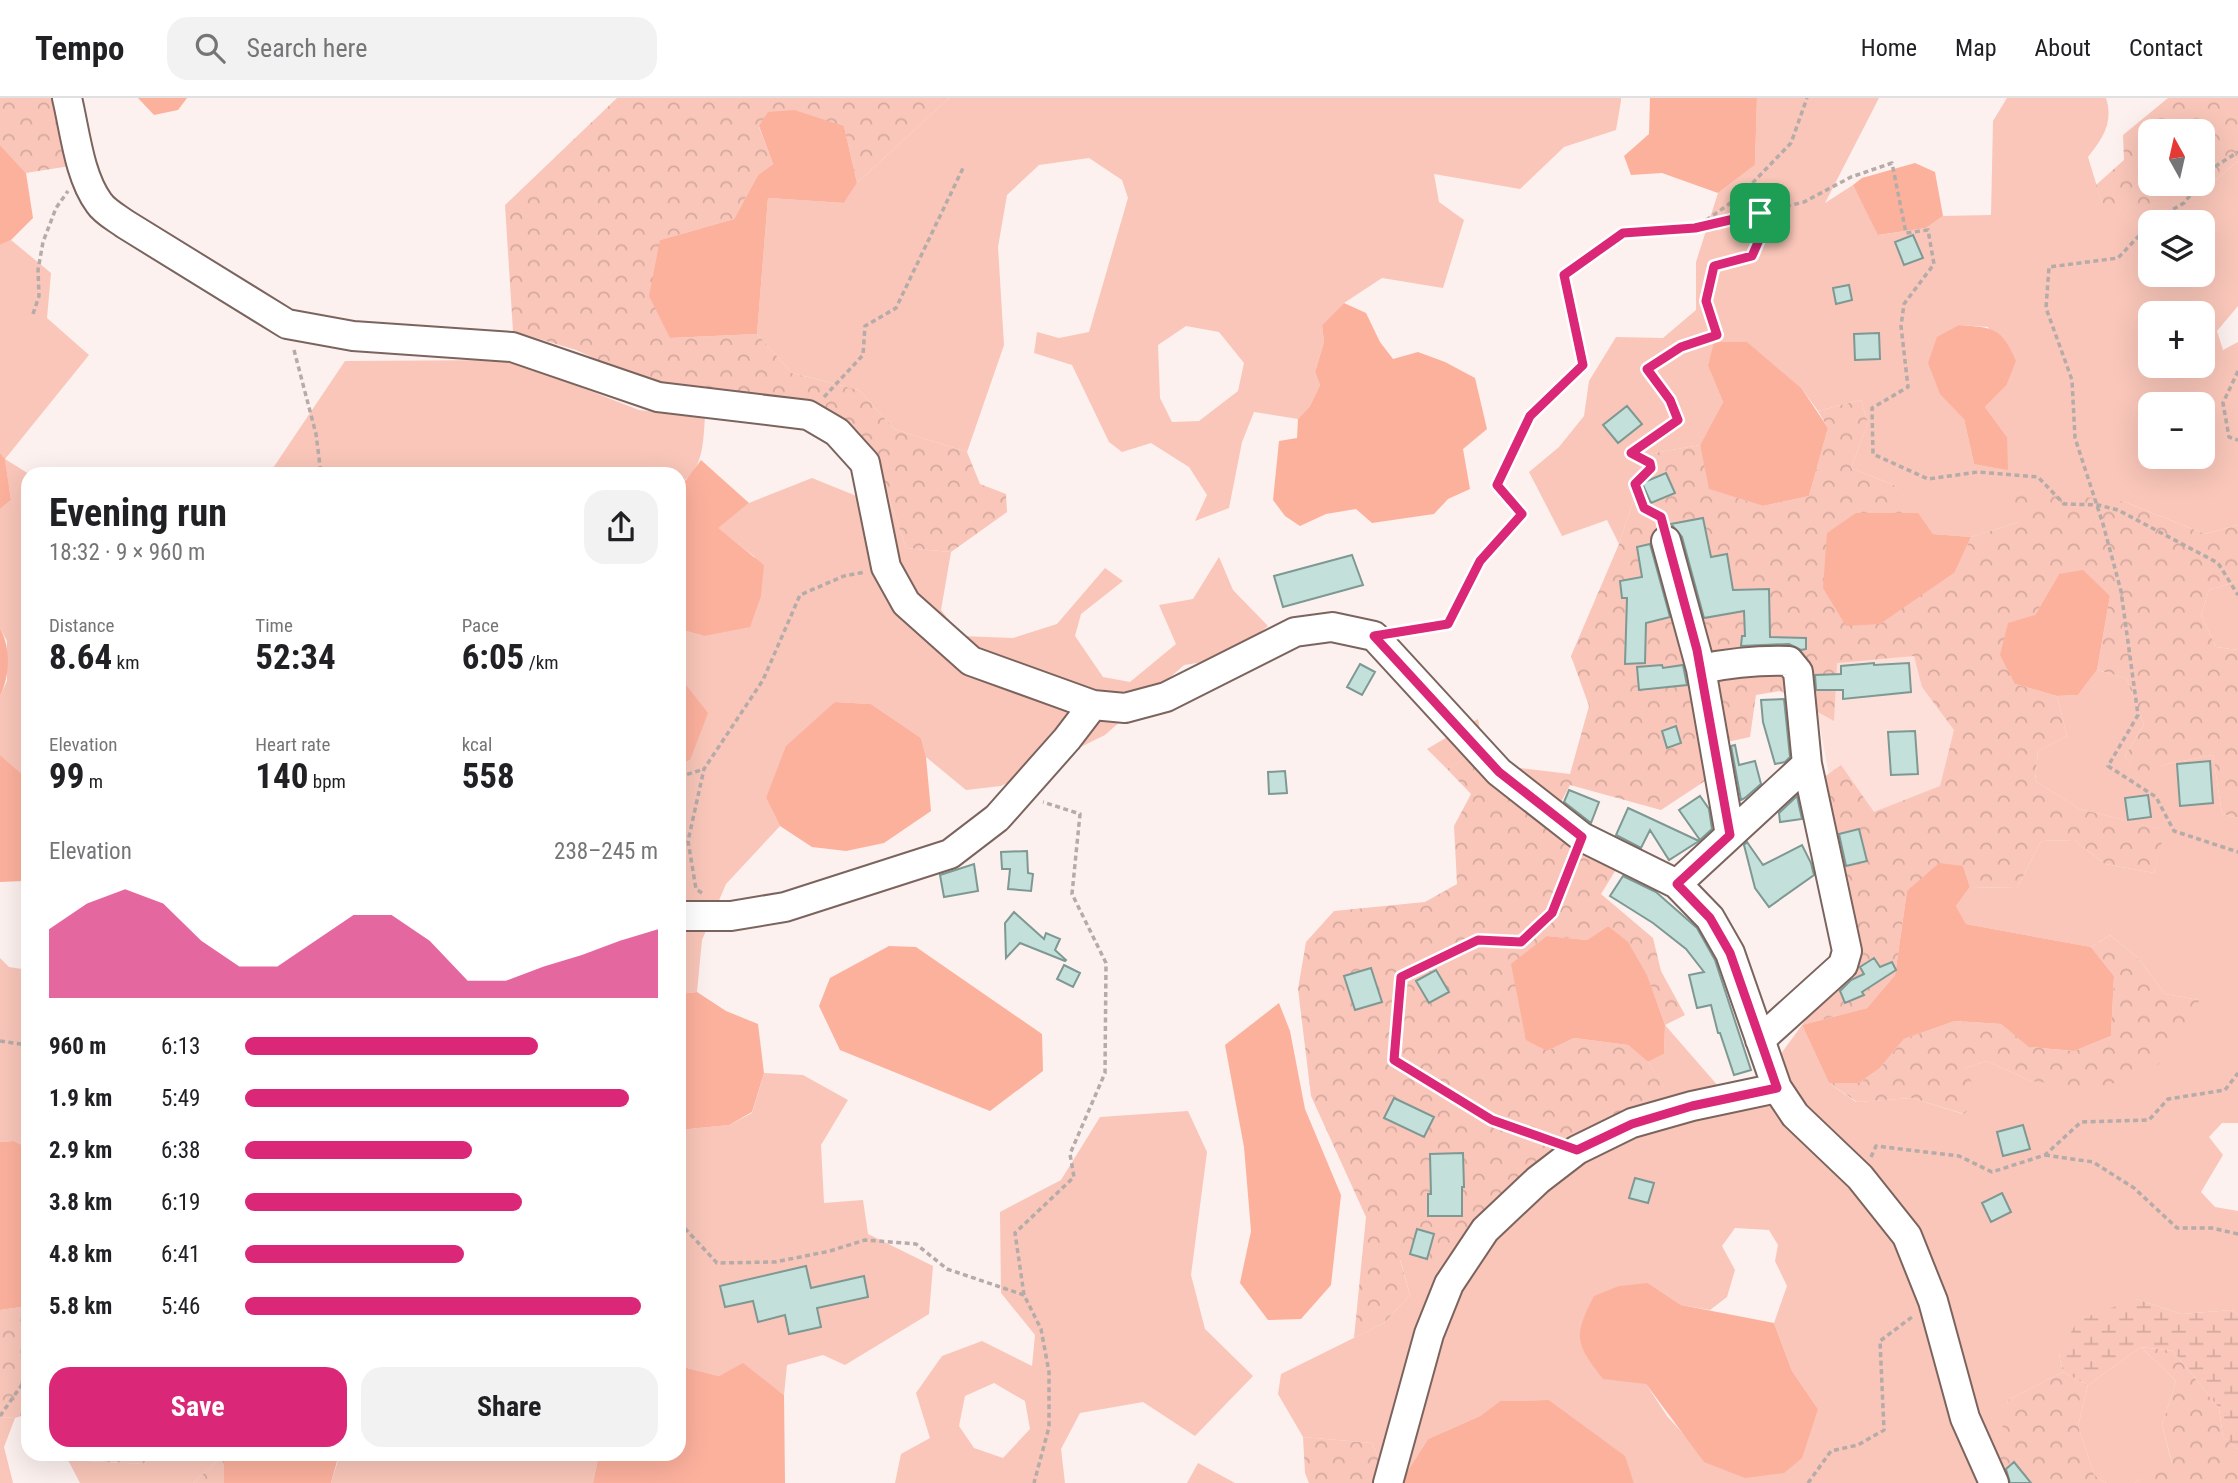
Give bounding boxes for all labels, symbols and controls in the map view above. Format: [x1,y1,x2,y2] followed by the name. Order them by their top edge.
[167,17,657,80] search box
[35,29,125,68] text: Tempo
[191,29,229,67] icon: search
[247,33,367,63] text: Search here
[1861,34,1917,62] text: Home
[1955,34,1997,62] text: Map
[2035,34,2091,62] text: About
[2129,34,2203,62] text: Contact
[2138,119,2216,196] north arrow
[2138,119,2215,469] map controls
[1730,183,1790,243] pin
[1741,194,1779,232] icon: arrive
[2138,210,2215,287] button: layers
[2138,301,2215,378] button: +
[2138,392,2215,469] button: −
[584,490,658,564] button: share
[49,491,227,535] text: Evening run
[49,539,205,566] text: 18:32 · 9 × 960 m
[49,614,114,637] text: Distance
[255,614,293,637] text: Time
[462,614,499,637] text: Pace
[49,637,112,678] text: 8.64
[255,637,336,678] text: 52:34
[462,637,524,678] text: 6:05
[112,651,139,674] text: km
[524,651,559,674] text: /km
[49,733,117,756] text: Elevation
[255,733,330,756] text: Heart rate
[462,733,492,756] text: kcal
[49,756,84,797] text: 99
[255,756,308,797] text: 140
[462,756,515,797] text: 558
[84,770,103,793] text: m
[308,770,346,793] text: bpm
[49,838,132,865] text: Elevation
[554,838,658,865] text: 238–245 m
[49,1033,106,1060] text: 960 m
[161,1033,200,1060] text: 6:13
[49,1085,112,1112] text: 1.9 km
[161,1085,200,1112] text: 5:49
[49,1137,112,1164] text: 2.9 km
[161,1137,200,1164] text: 6:38
[49,1189,112,1216] text: 3.8 km
[161,1189,200,1216] text: 6:19
[49,1241,112,1268] text: 4.8 km
[161,1241,200,1268] text: 6:41
[49,1293,112,1320] text: 5.8 km
[161,1293,200,1320] text: 5:46
[49,1367,347,1447] button: Save
[361,1367,658,1447] button: Share

